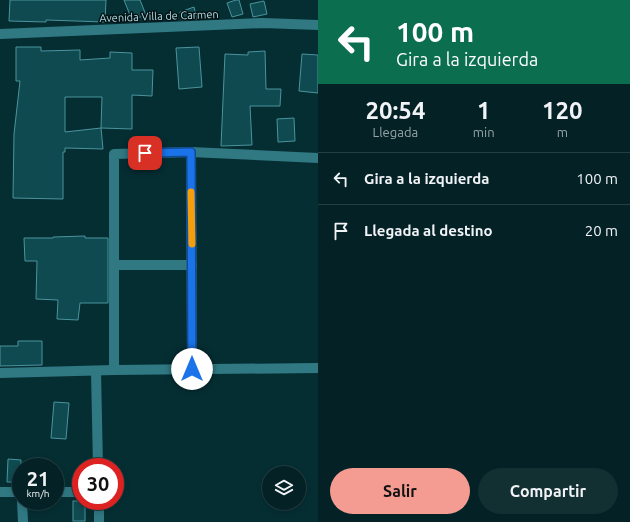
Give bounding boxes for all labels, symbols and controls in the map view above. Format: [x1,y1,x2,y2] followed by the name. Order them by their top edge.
[99,8,219,24] street label: Avenida Villa de Carmen
[330,16,382,68] icon: left
[396,16,474,47] text: 100 m
[396,49,538,69] text: Gira a la izquierda
[365,97,425,124] text: 20:54
[477,97,490,124] text: 1
[542,97,583,124] text: 120
[373,125,418,139] text: Llegada
[473,125,495,139] text: min
[557,125,568,139] text: m
[128,136,162,170] pin
[134,142,156,164] icon: arrive
[330,168,352,190] icon: left
[364,170,490,187] text: Gira a la izquierda
[576,170,618,187] text: 100 m
[330,220,352,242] icon: arrive
[364,222,493,239] text: Llegada al destino
[585,222,618,239] text: 20 m
[171,348,213,390] position arrow
[72,458,124,510] speed limit sign: 30
[262,466,306,510] map controls
[262,466,306,510] button: layers
[27,467,49,490] text: 21
[330,468,470,514] button: Salir
[478,468,618,514] button: Compartir
[26,488,50,499] text: km/h

